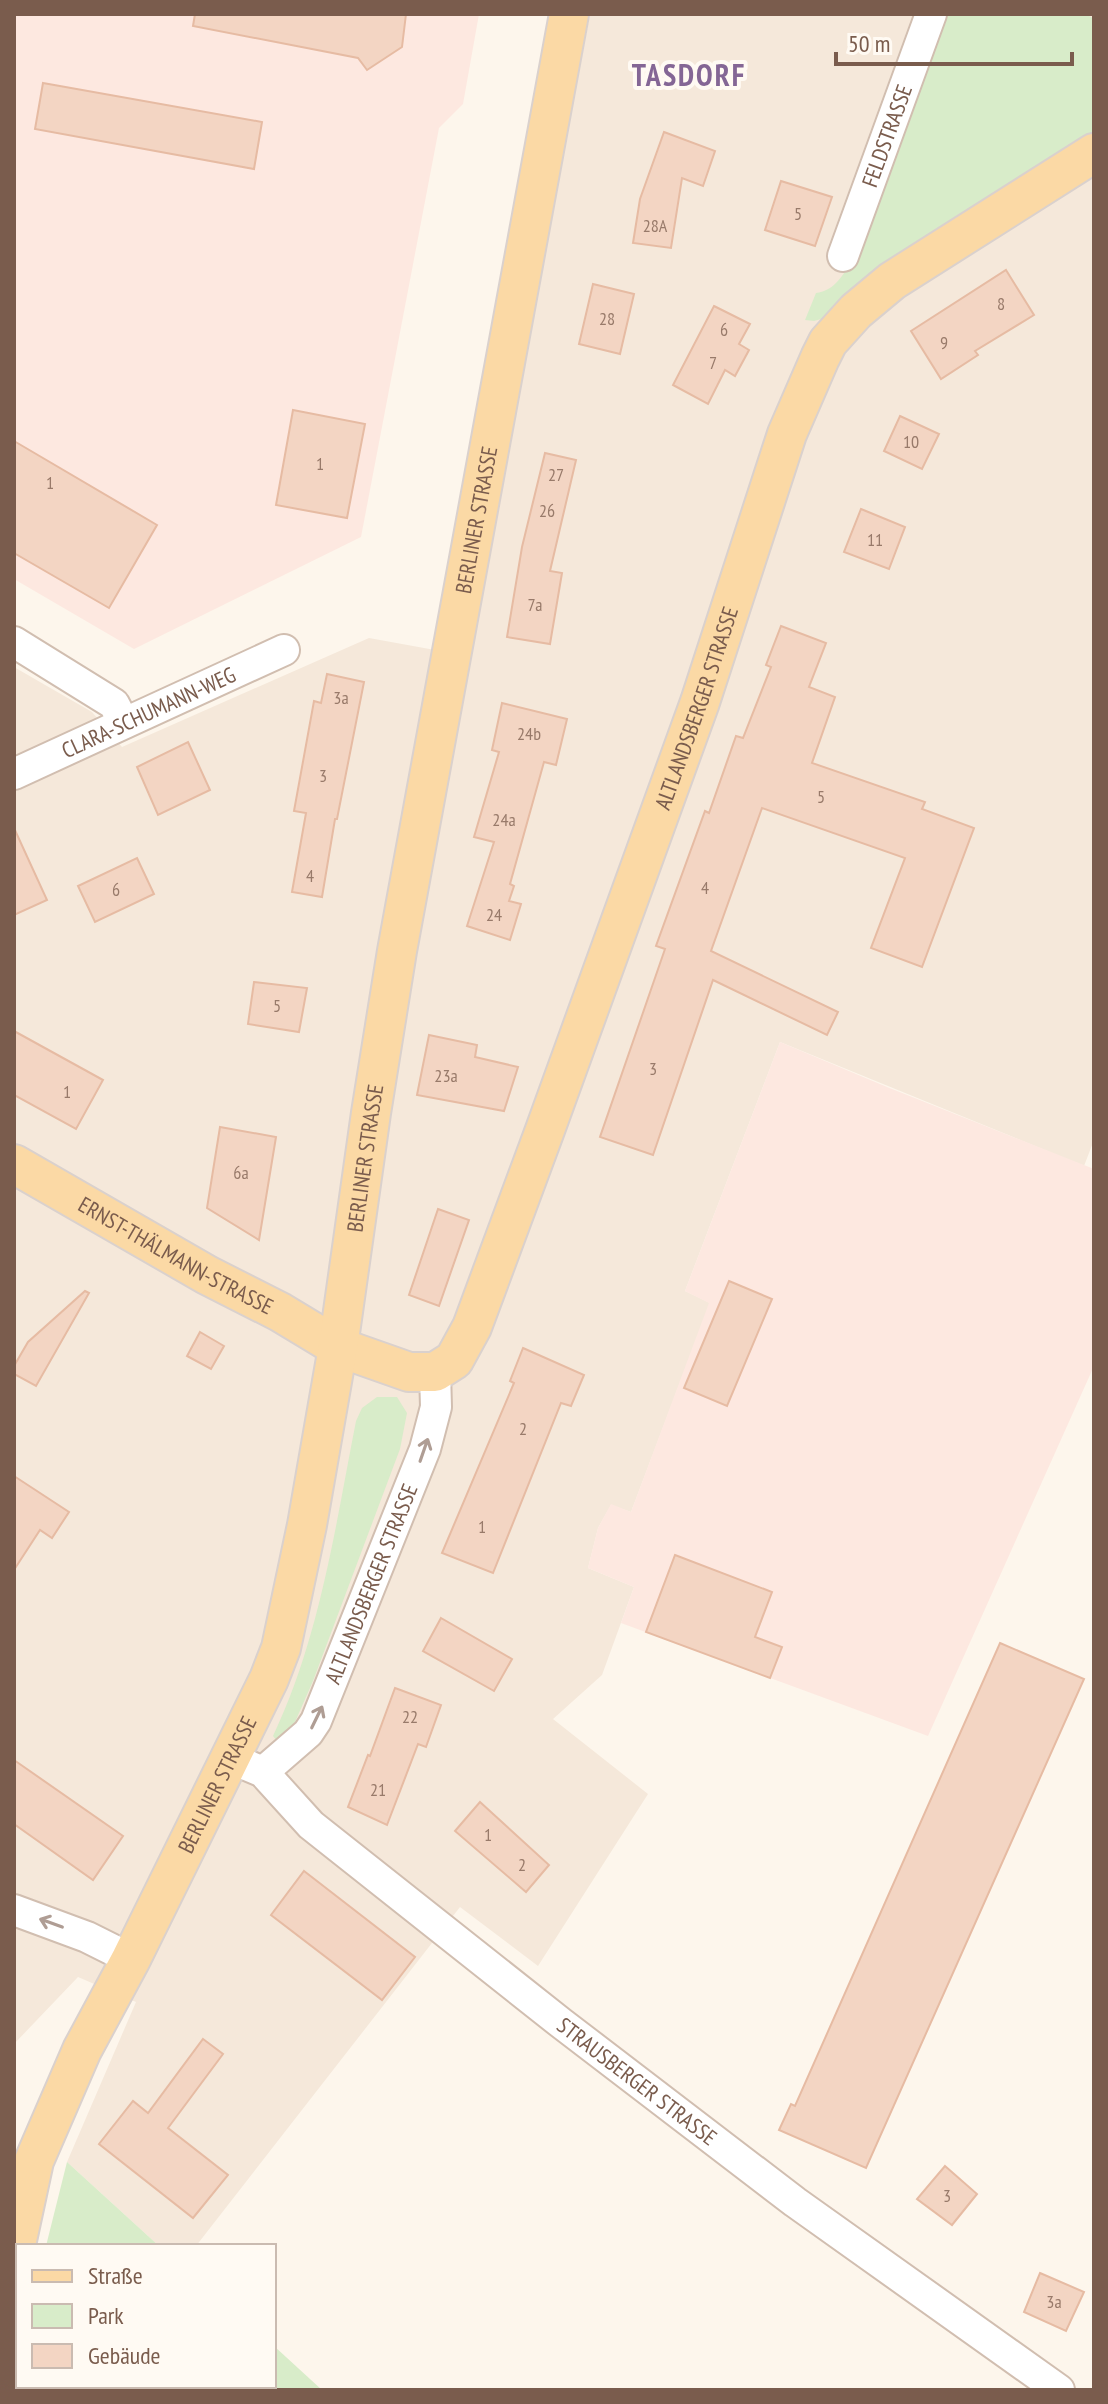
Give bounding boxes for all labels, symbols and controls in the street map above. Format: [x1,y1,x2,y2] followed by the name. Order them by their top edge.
[836,16,1072,66] scale bar
[848,28,890,59] text: 50 m
[632,55,746,94] district label: TASDORF
[855,81,918,191] street label: FELDSTRASSE
[794,202,802,225] house number: 5
[643,214,668,237] house number: 28A
[997,292,1005,315] house number: 8
[599,307,615,330] house number: 28
[720,318,728,341] house number: 6
[940,331,948,354] house number: 9
[709,351,717,374] house number: 7
[903,430,919,453] house number: 10
[449,444,503,596] street label: BERLINER STRASSE
[316,452,324,475] house number: 1
[548,463,564,486] house number: 27
[46,471,54,494] house number: 1
[539,499,555,522] house number: 26
[867,528,883,551] house number: 11
[527,593,543,616] house number: 7a
[648,603,744,813] street label: ALTLANDSBERGER STRASSE
[57,660,240,764] street label: CLARA-SCHUMANN-WEG
[333,686,349,709] house number: 3a
[517,722,541,745] house number: 24b
[319,764,327,787] house number: 3
[817,785,825,808] house number: 5
[492,808,516,831] house number: 24a
[306,864,314,887] house number: 4
[701,876,709,899] house number: 4
[112,878,120,901] house number: 6
[486,903,502,926] house number: 24
[273,994,281,1017] house number: 5
[649,1057,657,1080] house number: 3
[434,1064,458,1087] house number: 23a
[63,1080,71,1103] house number: 1
[340,1082,389,1234] street label: BERLINER STRASSE
[233,1161,249,1184] house number: 6a
[74,1190,278,1320] street label: ERNST-THÄLMANN-STRASSE
[519,1417,527,1440] house number: 2
[417,1438,432,1463] one-way arrow
[318,1480,424,1688] street label: ALTLANDSBERGER STRASSE
[478,1515,486,1538] house number: 1
[402,1705,418,1728] house number: 22
[310,1706,325,1730] one-way arrow
[171,1711,263,1858] street label: BERLINER STRASSE
[370,1778,386,1801] house number: 21
[484,1823,492,1846] house number: 1
[518,1853,526,1876] house number: 2
[39,1915,64,1929] one-way arrow
[552,2011,723,2151] street label: STRAUSBERGER STRASSE
[943,2184,951,2207] house number: 3
[16,2244,276,2388] legend
[88,2260,143,2291] text: Straße
[1046,2290,1062,2313] house number: 3a
[88,2300,124,2331] text: Park
[88,2340,160,2371] text: Gebäude

